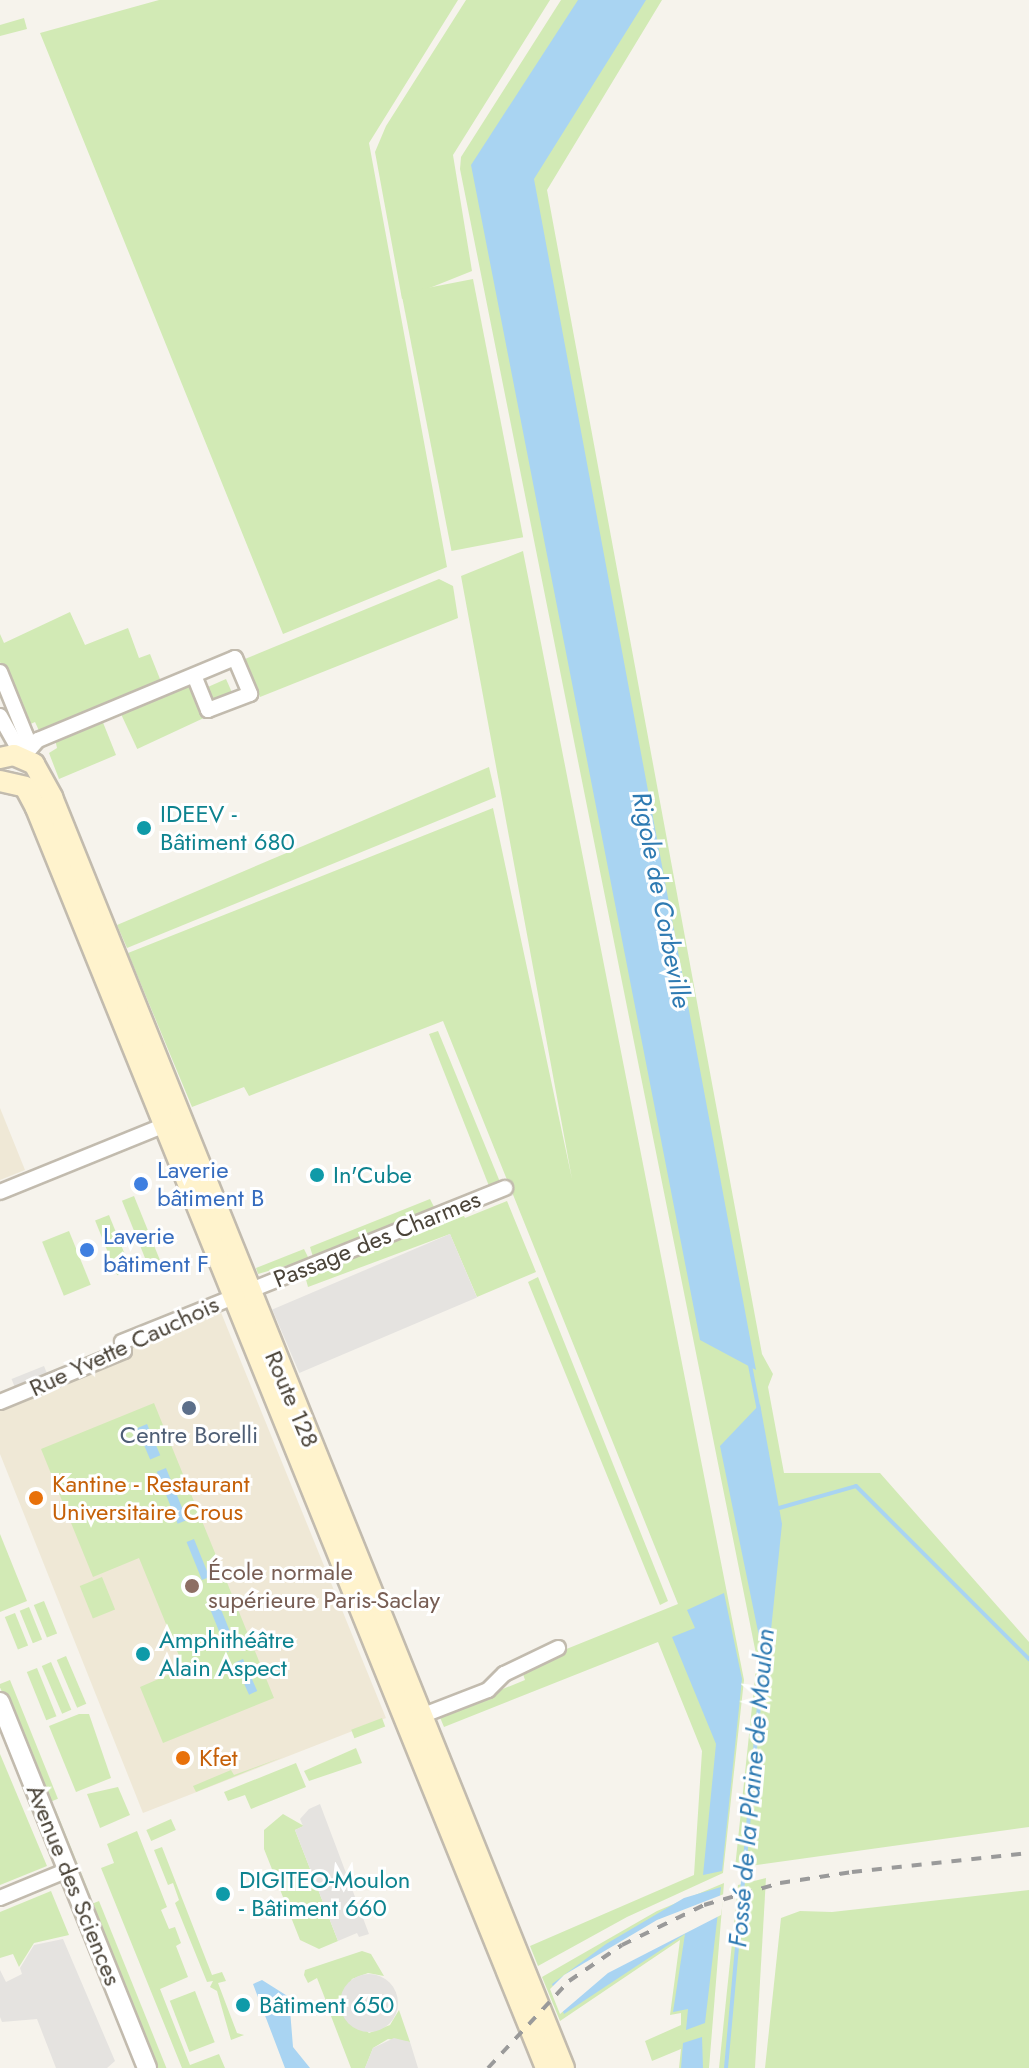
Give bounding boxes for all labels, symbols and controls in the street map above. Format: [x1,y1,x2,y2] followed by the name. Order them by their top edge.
[625,789,697,1011] water label: Rigole de Corbeville
[160,800,295,856] place label: IDEEV - Bâtiment 680
[135,819,153,837] marker: IDEEV - Bâtiment 680
[157,1156,264,1212] place label: Laverie bâtiment B
[333,1161,412,1189] place label: In'Cube
[308,1166,326,1184] marker: In'Cube
[132,1175,150,1193] marker: Laverie bâtiment B
[269,1184,485,1294] street label: Passage des Charmes
[103,1222,209,1278] place label: Laverie bâtiment F
[78,1241,96,1259] marker: Laverie bâtiment F
[25,1289,223,1403] street label: Rue Yvette Cauchois
[259,1346,325,1452] street label: Route 128
[180,1399,198,1417] marker: Centre Borelli
[120,1421,258,1449] place label: Centre Borelli
[52,1470,250,1526] place label: Kantine - Restaurant Universitaire Crous
[27,1489,45,1507] marker: Kantine - Restaurant Universitaire Crous
[208,1558,440,1614] place label: École normale supérieure Paris-Saclay
[183,1577,201,1595] marker: École normale supérieure Paris-Saclay
[159,1626,294,1682] place label: Amphithéâtre Alain Aspect
[723,1627,781,1949] water label: Fossé de la Plaine de Moulon
[134,1645,152,1663] marker: Amphithéâtre Alain Aspect
[199,1744,238,1772] place label: Kfet
[174,1749,192,1767] marker: Kfet
[21,1780,127,1990] street label: Avenue des Sciences
[239,1866,410,1922] place label: DIGITEO-Moulon - Bâtiment 660
[214,1885,232,1903] marker: DIGITEO-Moulon - Bâtiment 660
[259,1991,394,2019] place label: Bâtiment 650
[234,1996,252,2014] marker: Bâtiment 650

